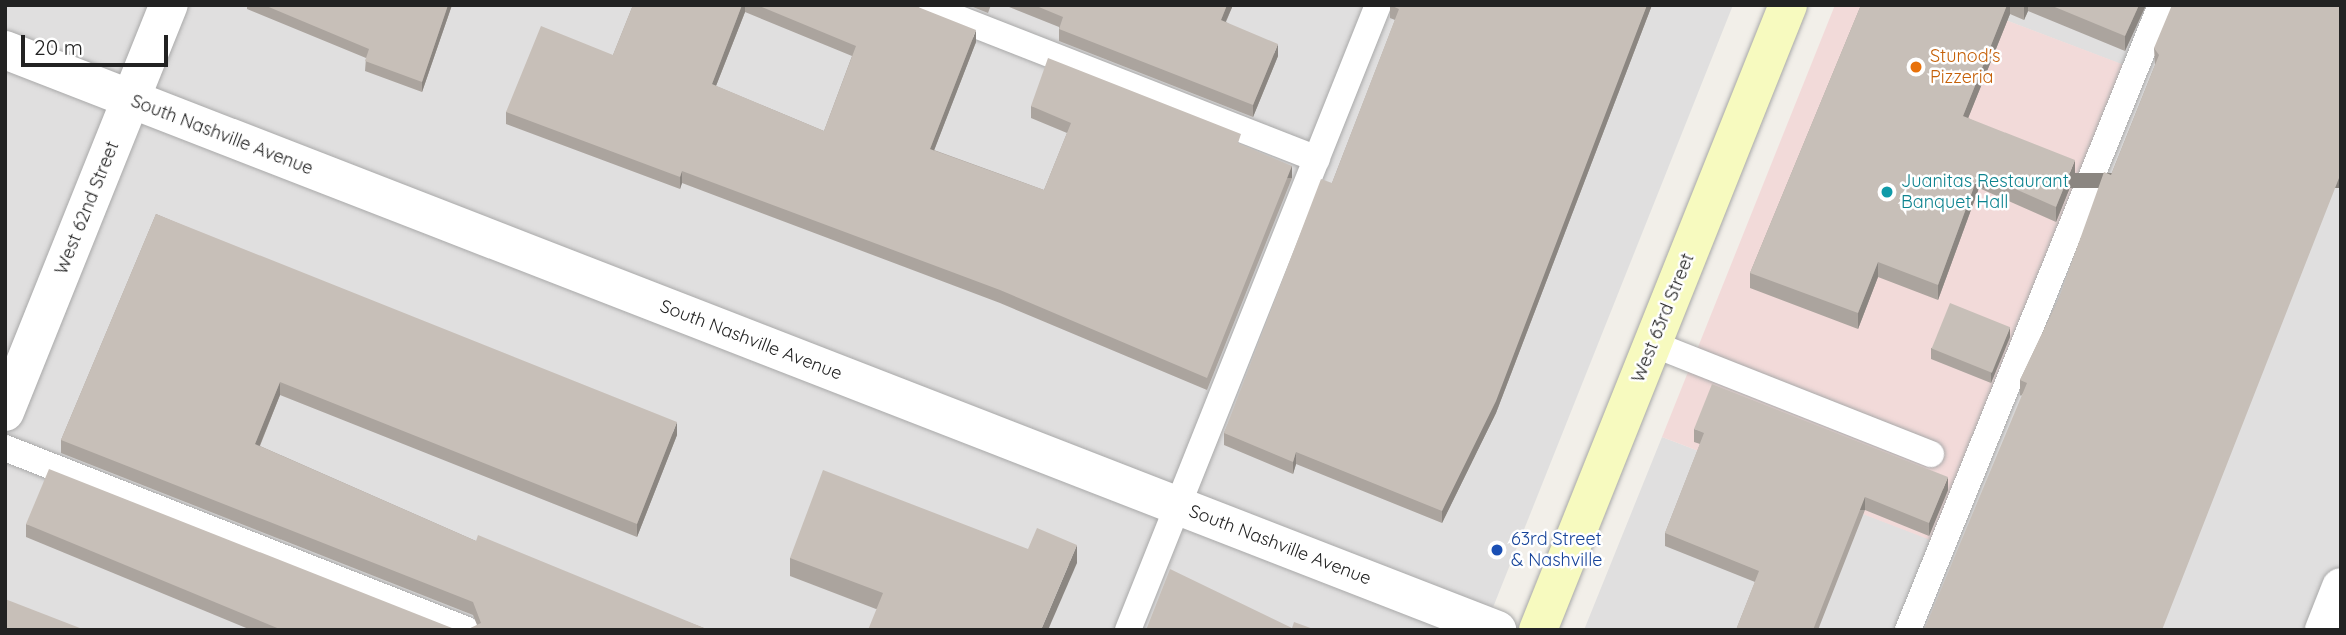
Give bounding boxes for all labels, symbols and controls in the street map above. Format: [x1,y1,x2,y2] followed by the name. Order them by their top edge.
[24,21,172,65] scale bar
[34,34,83,60] text: 20 m
[1930,46,2001,88] place label: Stunod's Pizzeria
[1908,59,1924,75] marker: Stunod's Pizzeria
[128,90,316,180] street label: South Nashville Avenue
[50,138,124,278] street label: West 62nd Street
[1901,171,2069,214] place label: Juanitas Restaurant Banquet Hall
[1879,184,1895,200] marker: Juanitas Restaurant Banquet Hall
[1627,250,1699,386] street label: West 63rd Street
[657,295,845,385] street label: South Nashville Avenue
[1186,500,1374,590] street label: South Nashville Avenue
[1511,529,1602,572] place label: 63rd Street & Nashville
[1489,542,1505,558] marker: 63rd Street & Nashville

